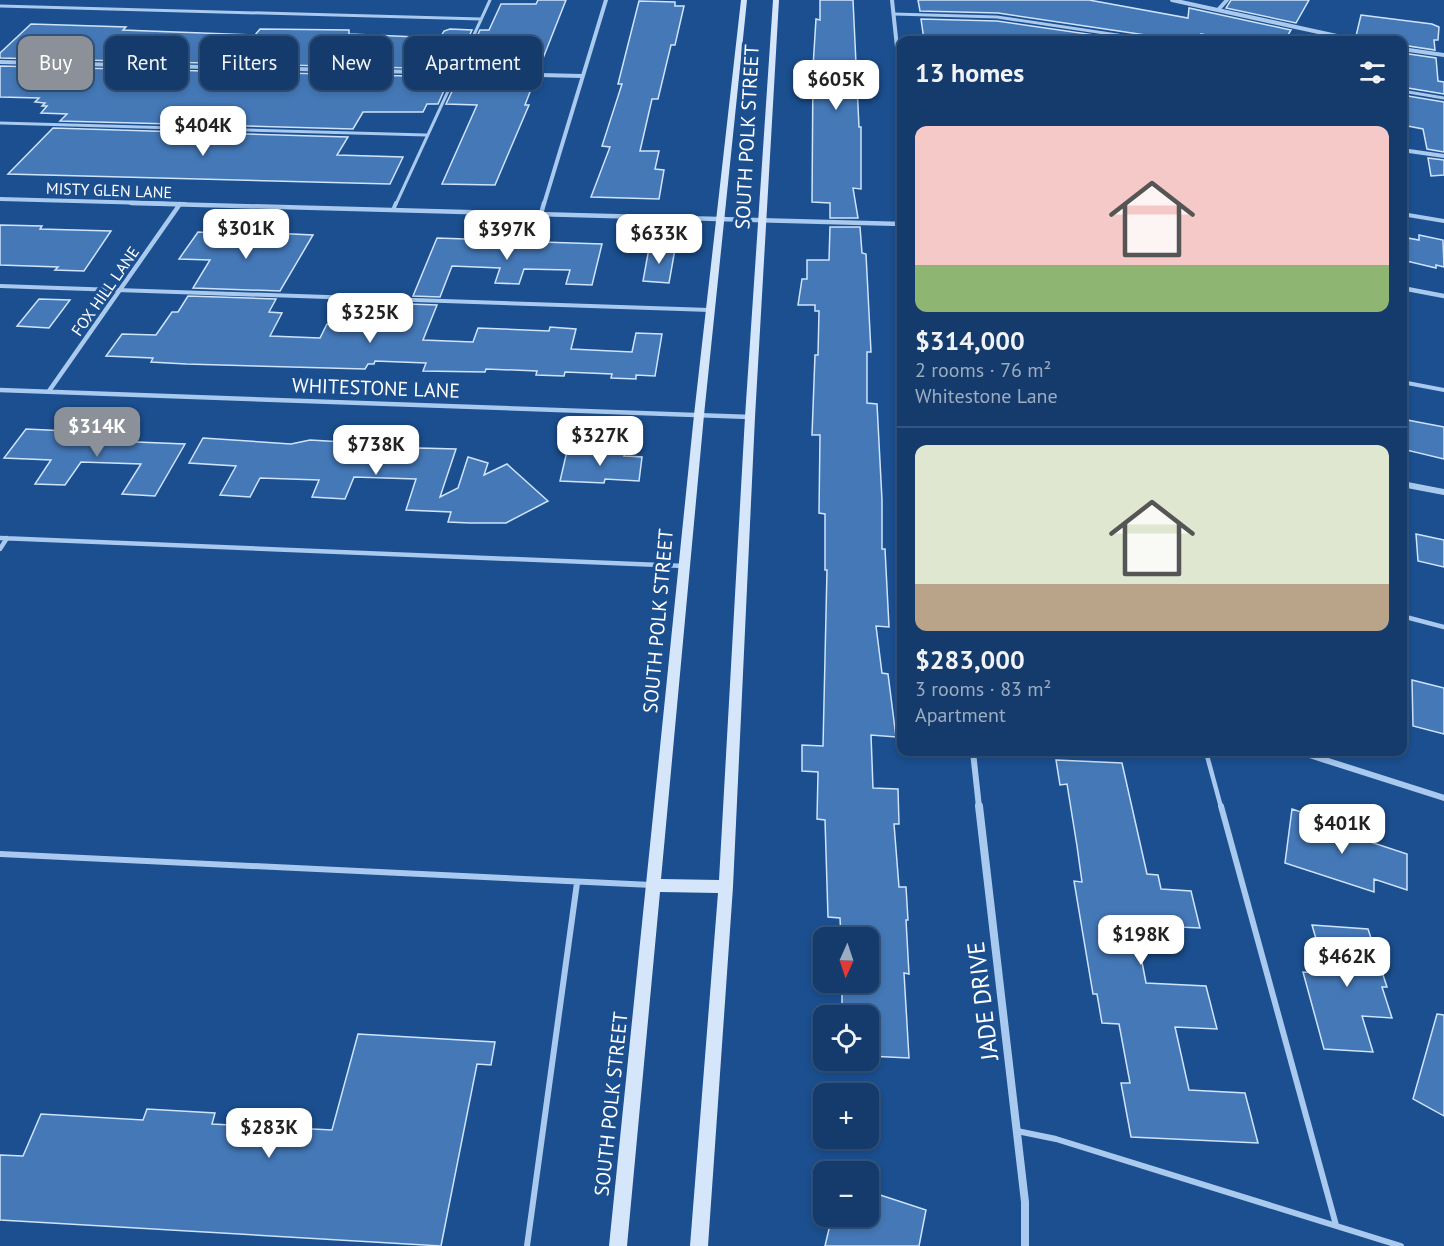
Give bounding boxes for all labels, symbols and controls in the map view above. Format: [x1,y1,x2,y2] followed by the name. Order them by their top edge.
[18,36,93,90] chip: Buy
[105,36,188,90] chip: Rent
[200,36,298,90] chip: Filters
[310,36,392,90] chip: New
[404,36,542,90] chip: Apartment
[729,44,765,230] street label: SOUTH POLK STREET
[915,56,1024,89] text: 13 homes
[1356,56,1389,89] icon: filters
[794,60,878,111] pin: $605K
[807,66,865,92] text: $605K
[161,106,245,157] pin: $404K
[174,112,232,138] text: $404K
[1098,165,1206,273] icon: home
[46,178,172,202] street label: MISTY GLEN LANE
[204,209,288,260] pin: $301K
[465,210,549,261] pin: $397K
[617,214,701,265] pin: $633K
[217,215,275,241] text: $301K
[478,216,536,242] text: $397K
[630,220,688,246] text: $633K
[67,242,143,340] street label: FOX HILL LANE
[328,293,412,344] pin: $325K
[341,299,399,325] text: $325K
[915,324,1025,357] text: $314,000
[915,357,1051,383] text: 2 rooms · 76 m²
[292,372,460,404] street label: WHITESTONE LANE
[915,383,1058,409] text: Whitestone Lane
[55,407,139,458] pin: $314K
[68,413,126,439] text: $314K
[558,416,642,467] pin: $327K
[571,422,629,448] text: $327K
[334,425,418,476] pin: $738K
[347,431,405,457] text: $738K
[1098,484,1206,592] icon: home
[637,528,679,714] street label: SOUTH POLK STREET
[915,643,1025,676] text: $283,000
[915,676,1051,702] text: 3 rooms · 83 m²
[915,702,1006,728] text: Apartment
[1300,804,1384,855] pin: $401K
[1313,810,1371,836] text: $401K
[1099,915,1183,966] pin: $198K
[1112,921,1170,947] text: $198K
[813,927,879,993] north arrow
[813,927,879,1227] map controls
[1305,937,1389,988] pin: $462K
[960,940,1005,1063] street label: JADE DRIVE
[1318,943,1376,969] text: $462K
[813,1005,879,1071] button: locate
[588,1011,634,1197] street label: SOUTH POLK STREET
[813,1083,879,1149] button: +
[227,1108,311,1159] pin: $283K
[240,1114,298,1140] text: $283K
[813,1161,879,1227] button: −

